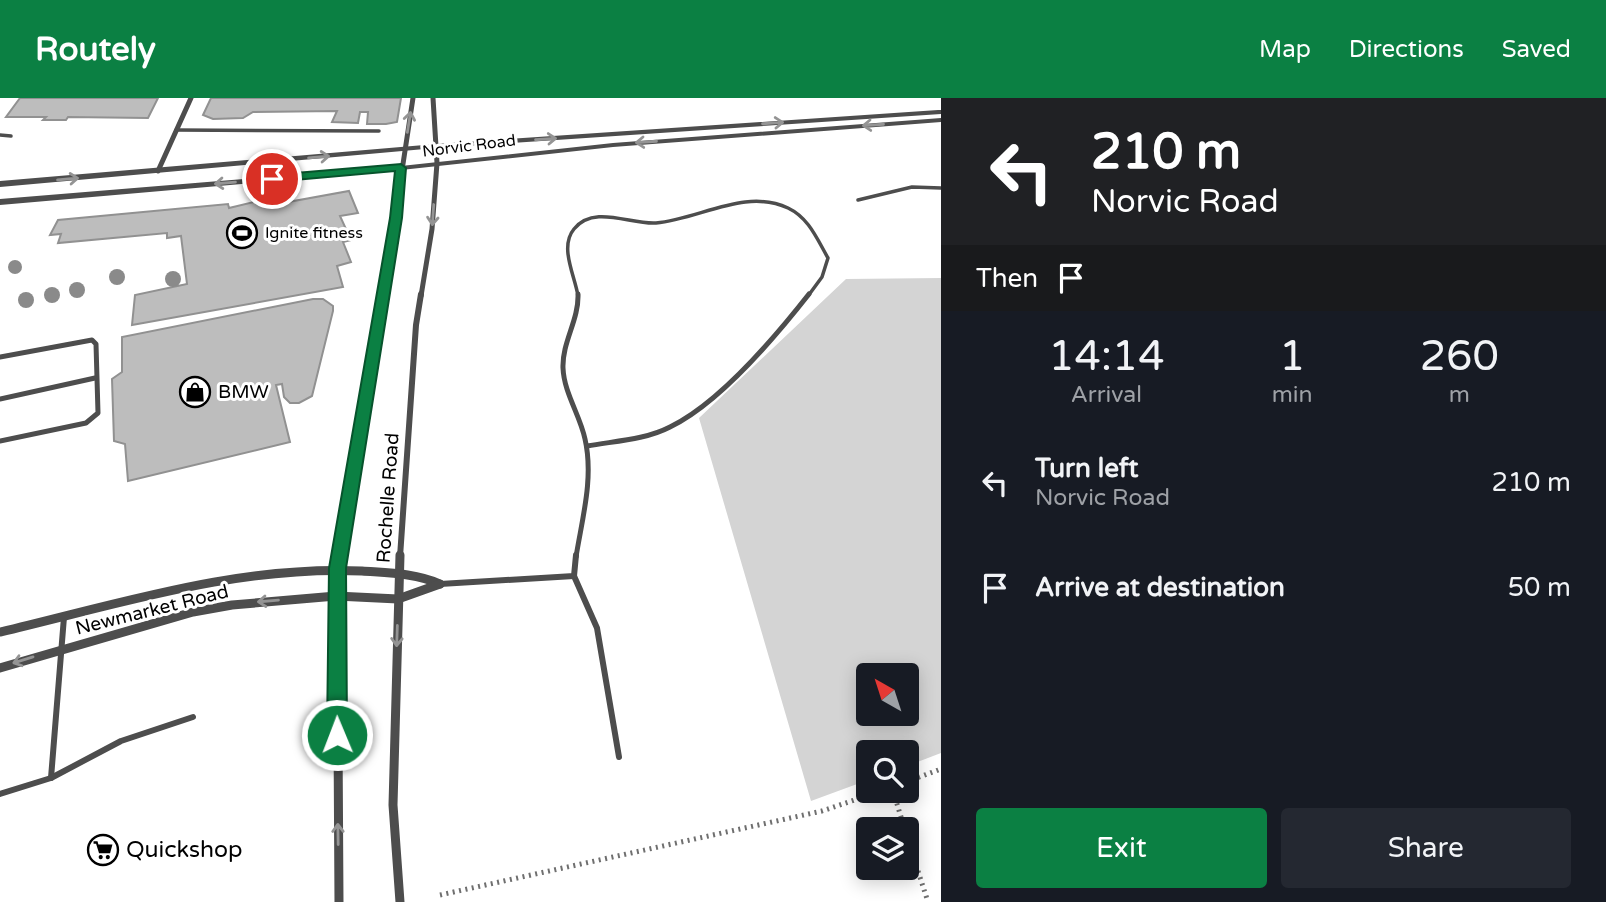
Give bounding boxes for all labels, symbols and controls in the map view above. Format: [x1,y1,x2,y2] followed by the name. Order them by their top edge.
[35,30,156,69] text: Routely
[1259,35,1311,64] text: Map
[1349,35,1464,64] text: Directions
[1502,35,1571,64] text: Saved
[403,112,416,134] one-way arrow
[761,116,784,129] one-way arrow
[862,119,885,132] one-way arrow
[1091,123,1241,182] text: 210 m
[976,126,1067,217] icon: left
[421,130,517,162] street label: Norvic Road
[534,132,557,145] one-way arrow
[635,136,658,149] one-way arrow
[242,149,302,209] pin
[307,150,330,163] one-way arrow
[253,160,291,198] icon: arrive
[56,172,79,185] one-way arrow
[214,177,236,190] one-way arrow
[1091,183,1279,221] text: Norvic Road
[426,203,439,226] one-way arrow
[225,216,259,250] sports icon: Ignite fitness
[265,223,363,243] place label: Ignite fitness
[1052,259,1090,297] icon: arrive
[976,263,1038,294] text: Then
[1048,331,1165,382] text: 14:14
[1279,331,1305,382] text: 1
[1420,331,1499,382] text: 260
[178,375,212,409] shop icon: BMW
[218,381,269,403] place label: BMW
[1071,381,1142,409] text: Arrival
[1272,381,1313,409] text: min
[1449,381,1470,409] text: m
[372,432,404,564] street label: Rochelle Road
[1035,453,1138,484] text: Turn left
[976,464,1014,502] icon: left
[1491,467,1571,498] text: 210 m
[1035,484,1170,512] text: Norvic Road
[976,569,1014,607] icon: arrive
[1035,572,1285,603] text: Arrive at destination
[1508,572,1571,603] text: 50 m
[73,580,231,640] street label: Newmarket Road
[257,595,279,608] one-way arrow
[390,625,404,648] one-way arrow
[12,655,34,668] one-way arrow
[856,663,919,726] north arrow
[856,663,919,880] map controls
[300,698,374,772] position arrow
[856,740,919,803] button: search
[976,808,1267,888] button: Exit
[1281,808,1571,888] button: Share
[856,817,919,880] button: layers
[331,823,345,846] one-way arrow
[86,833,120,867] supermarket icon: Quickshop
[126,836,242,864] place label: Quickshop

